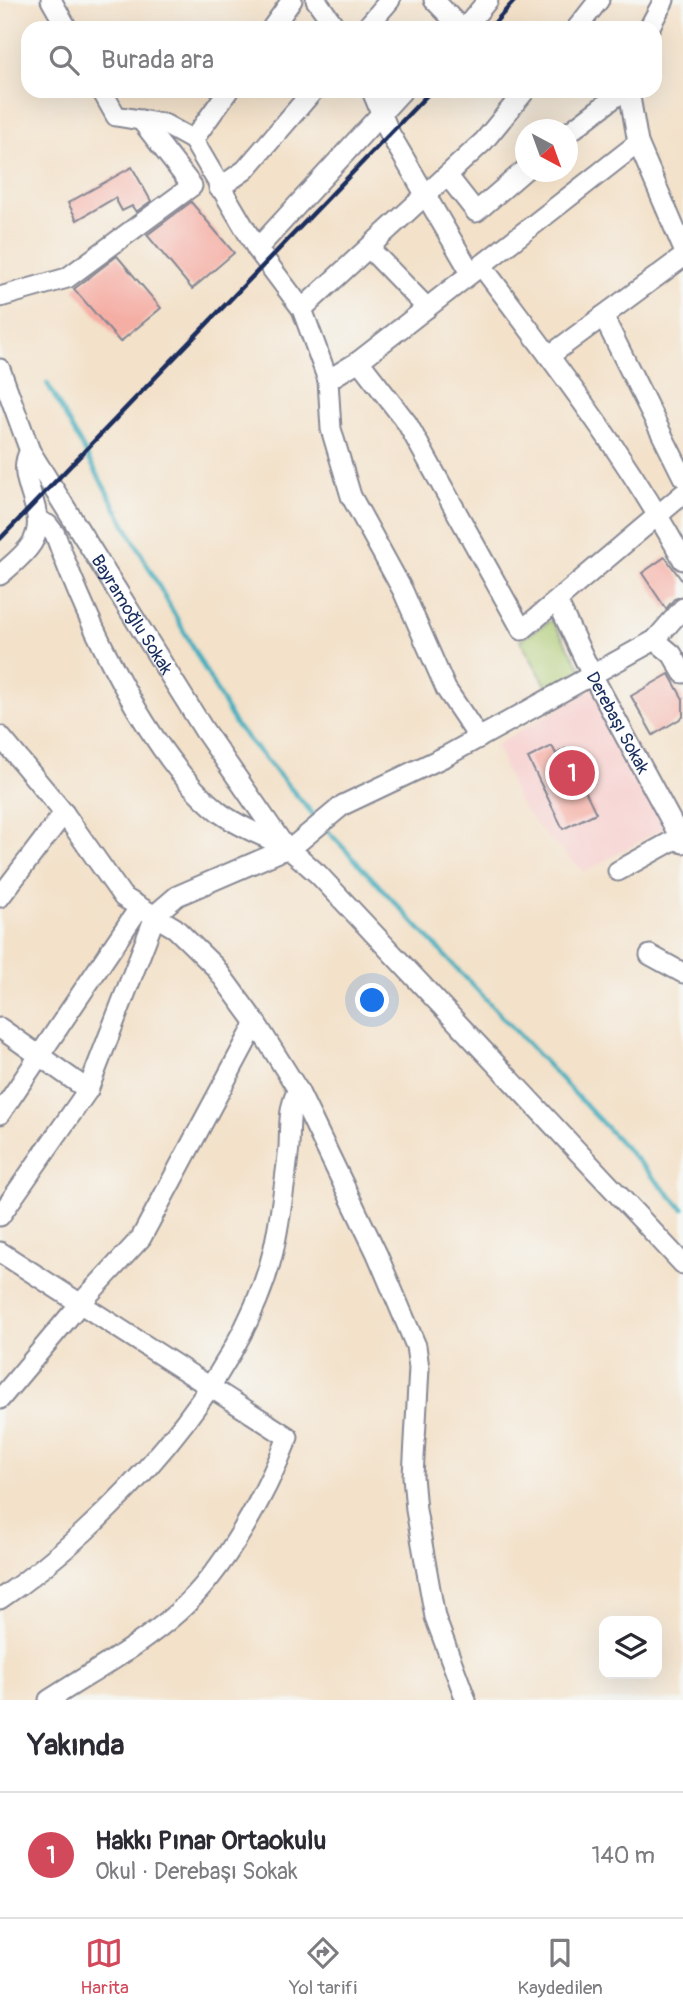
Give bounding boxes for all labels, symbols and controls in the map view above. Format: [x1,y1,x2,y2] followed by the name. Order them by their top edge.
[21,21,662,98] search box
[45,41,83,79] icon: search
[101,44,214,76] text: Burada ara
[515,119,578,182] north arrow
[86,550,178,679] street label: Bayramoğlu Sokak
[581,668,655,778] street label: Derebaşı Sokak
[549,747,595,799] pin: 1
[355,983,389,1017] your location
[599,1616,662,1679] map controls
[599,1616,662,1679] button: layers
[28,1727,124,1764] text: Yakında
[95,1825,326,1857] text: Hakkı Pınar Ortaokulu
[47,1841,56,1870] text: 1
[592,1841,655,1870] text: 140 m
[95,1857,298,1886] text: Okul · Derebaşı Sokak
[80,1934,129,2000] tab: Harita
[289,1934,357,2000] tab: Yol tarifi
[518,1934,603,2000] tab: Kaydedilen

